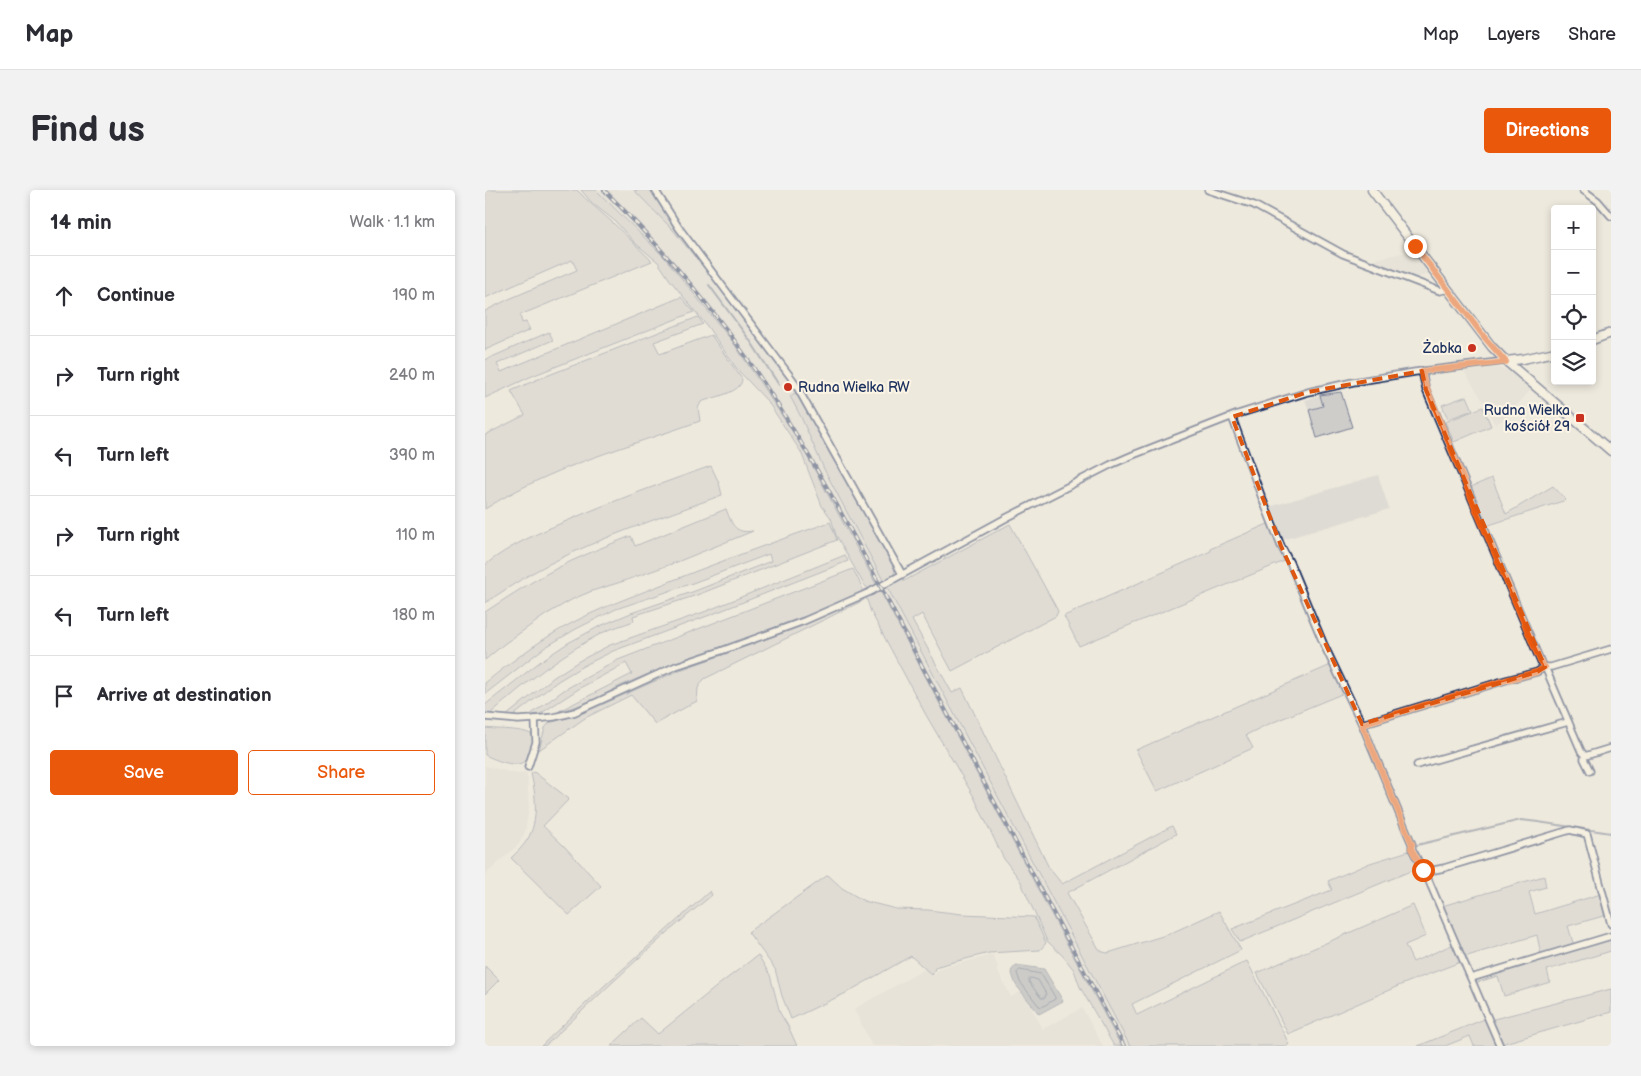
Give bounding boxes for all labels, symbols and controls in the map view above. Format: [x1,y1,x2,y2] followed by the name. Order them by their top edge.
[25,20,73,49] text: Map
[1423,24,1459,45] text: Map
[1487,24,1540,45] text: Layers
[1568,24,1616,45] text: Share
[1484,108,1611,153] button: Directions
[30,109,145,152] text: Find us
[1551,205,1596,385] map controls
[1551,205,1596,250] button: +
[50,210,112,235] text: 14 min
[350,213,435,232] text: Walk · 1.1 km
[1404,235,1427,258] route end
[1551,250,1596,295] button: −
[50,282,78,310] icon: ahead
[97,284,175,307] text: Continue
[393,286,435,305] text: 190 m
[1551,295,1596,340] button: locate
[1422,339,1462,357] place label: Żabka
[1551,340,1596,385] button: layers
[1466,342,1478,354] marker: Żabka
[50,362,78,390] icon: right
[97,364,180,387] text: Turn right
[389,366,435,385] text: 240 m
[798,379,910,396] place label: Rudna Wielka RW
[782,381,794,393] marker: Rudna Wielka RW
[1484,402,1570,435] place label: Rudna Wielka kościół 29
[1574,412,1586,424] marker: Rudna Wielka kościół 29
[50,442,78,470] icon: left
[97,444,169,467] text: Turn left
[389,446,435,465] text: 390 m
[50,522,78,550] icon: right
[97,524,180,547] text: Turn right
[396,526,435,545] text: 110 m
[50,602,78,630] icon: left
[97,604,169,627] text: Turn left
[393,606,435,625] text: 180 m
[50,682,78,710] icon: arrive
[97,684,272,707] text: Arrive at destination
[50,750,238,795] button: Save
[248,750,435,795] button: Share
[1412,859,1435,882] route start

